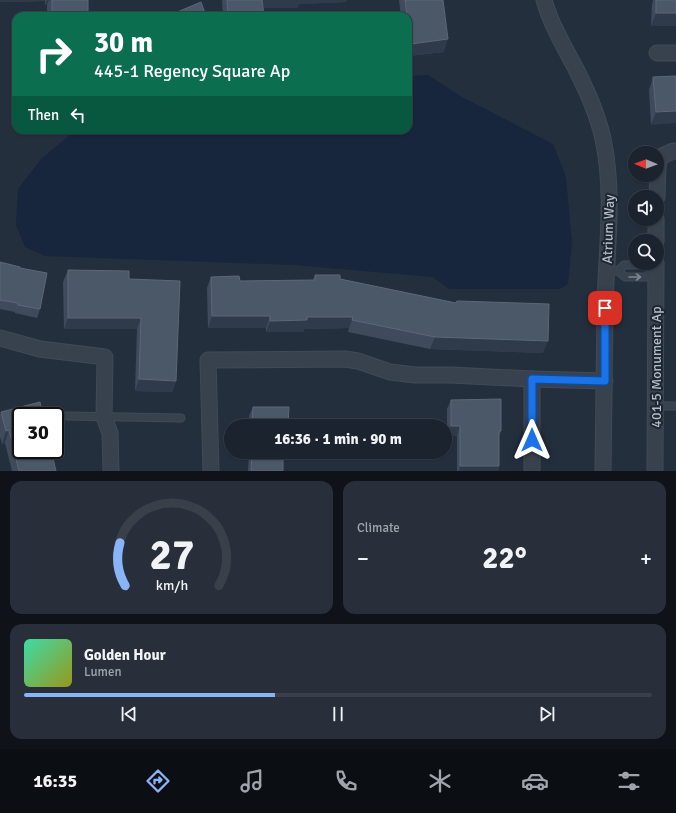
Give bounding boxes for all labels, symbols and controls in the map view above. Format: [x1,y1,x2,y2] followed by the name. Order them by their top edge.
[94,26,153,60] text: 30 m
[28,28,80,80] icon: right
[94,60,290,82] text: 445-1 Regency Square Ap
[67,104,89,126] icon: left
[28,106,59,124] text: Then
[628,146,664,182] north arrow
[628,146,664,270] map controls
[628,190,664,226] button: sound
[599,194,618,264] street label: Atrium Way
[628,234,664,270] button: search
[628,273,641,281] one-way arrow
[588,291,622,325] pin
[594,297,616,319] icon: arrive
[648,306,665,428] street label: 401-5 Monument Ap
[12,407,64,459] speed limit sign: 30
[511,419,553,461] position arrow
[274,430,402,448] text: 16:36 · 1 min · 90 m
[357,520,400,536] text: Climate
[149,529,194,580] text: 27
[482,540,527,577] text: 22°
[357,545,369,572] text: −
[640,545,652,572] text: +
[155,576,188,593] text: km/h
[84,646,166,664] text: Golden Hour
[84,664,122,680] text: Lumen
[118,703,140,725] icon: previous
[327,703,349,725] icon: pause
[536,703,558,725] icon: next
[144,767,172,795] icon: directions
[238,767,266,795] icon: music
[332,767,360,795] icon: phone
[426,767,454,795] icon: climate
[521,767,549,795] icon: car
[615,767,643,795] icon: filters
[33,770,77,792] text: 16:35

